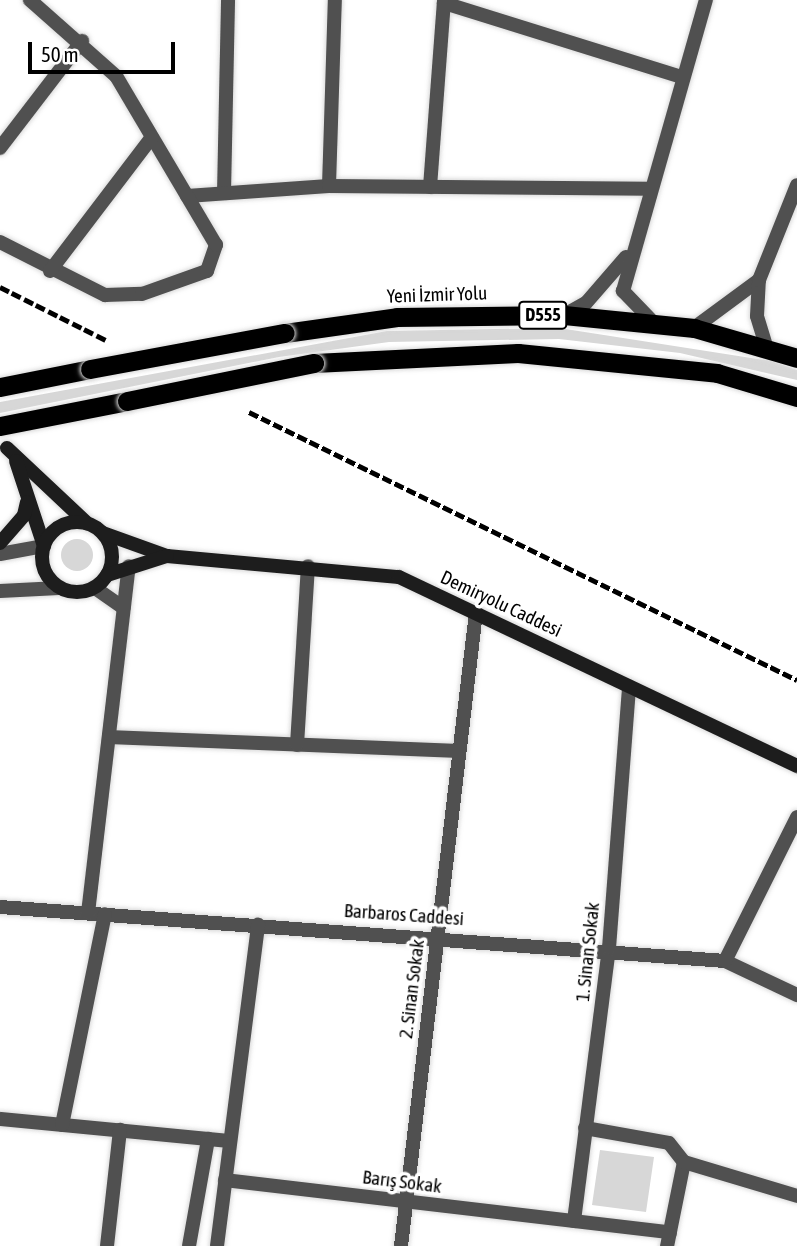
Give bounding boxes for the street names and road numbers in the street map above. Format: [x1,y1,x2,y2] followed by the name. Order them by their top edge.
[386,282,488,308] street label: Yeni İzmir Yolu
[517,300,569,330] road number: D555
[437,566,565,642] street label: Demiryolu Caddesi
[343,899,465,931] street label: Barbaros Caddesi
[571,901,605,1003] street label: 1. Sinan Sokak
[395,938,429,1040] street label: 2. Sinan Sokak
[361,1166,443,1198] street label: Barış Sokak

